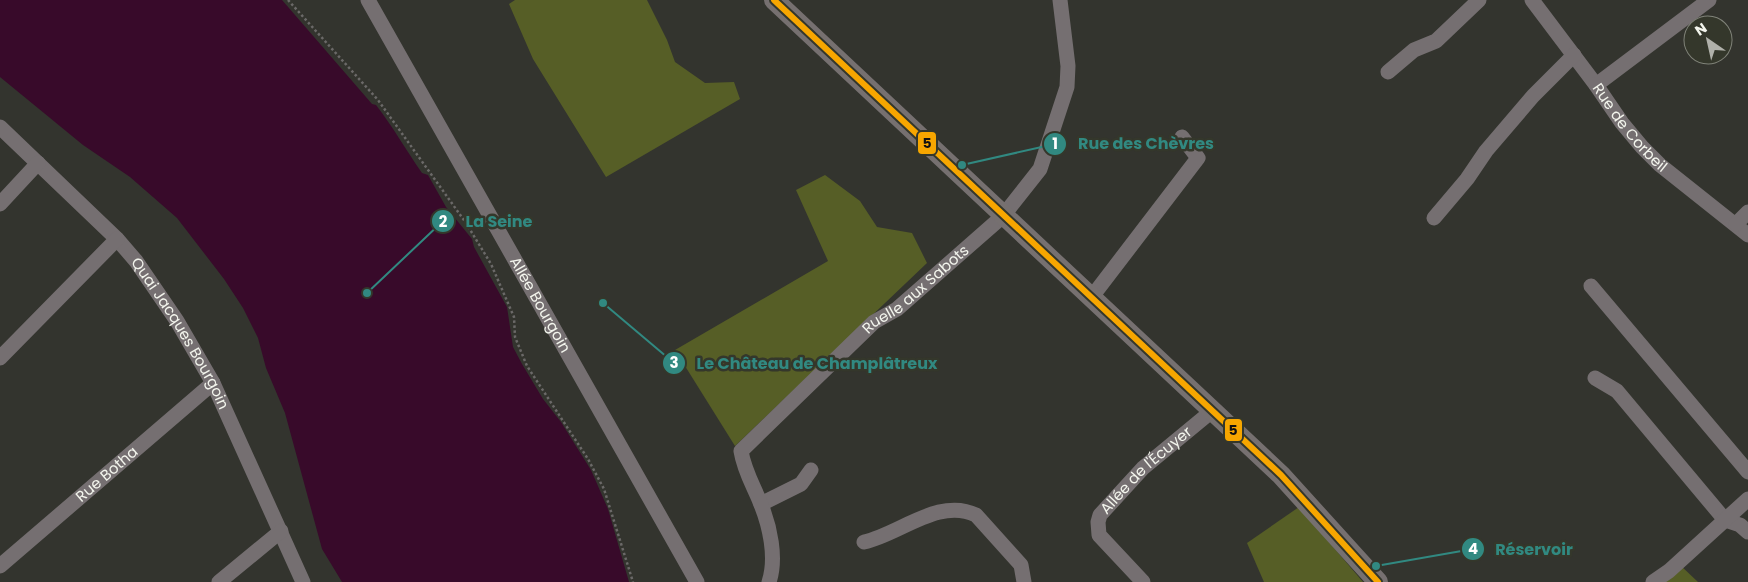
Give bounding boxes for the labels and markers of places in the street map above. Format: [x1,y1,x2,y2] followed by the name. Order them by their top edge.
[1043,128,1224,159] callout: Rue des Chèvres
[431,206,542,237] callout: La Seine
[662,348,948,379] callout: Le Château de Champlâtreux
[1460,533,1583,564] callout: Réservoir

